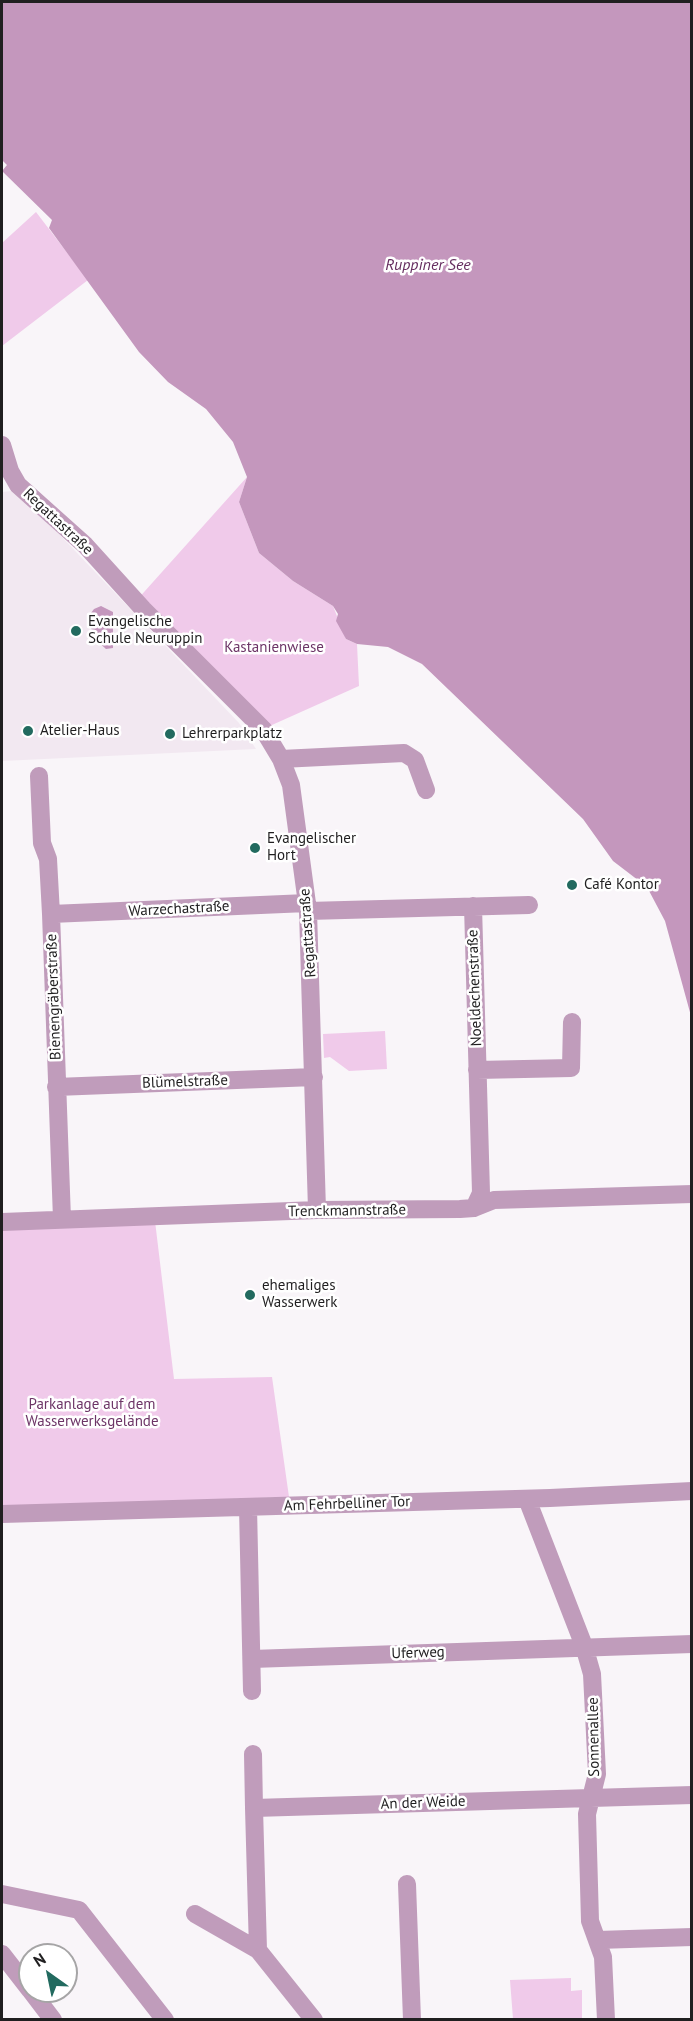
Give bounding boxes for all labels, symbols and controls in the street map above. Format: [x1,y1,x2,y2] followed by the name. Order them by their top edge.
[385,255,471,275] water label: Ruppiner See
[19,485,97,559] street label: Regattastraße
[88,613,202,648] place label: Evangelische Schule Neuruppin
[69,624,83,638] marker: Evangelische Schule Neuruppin
[224,639,324,657] park label: Kastanienwiese
[40,722,120,740] place label: Atelier-Haus
[21,724,35,738] marker: Atelier-Haus
[182,725,282,743] place label: Lehrerparkplatz
[163,727,177,741] marker: Lehrerparkplatz
[267,830,356,865] place label: Evangelischer Hort
[248,841,262,855] marker: Evangelischer Hort
[584,876,659,894] place label: Café Kontor
[565,878,579,892] marker: Café Kontor
[296,888,320,978] street label: Regattastraße
[128,897,230,921] street label: Warzechastraße
[464,929,486,1047] street label: Noeldechenstraße
[43,934,65,1060] street label: Bienengräberstraße
[142,1072,228,1092] street label: Blümelstraße
[288,1201,406,1221] street label: Trenckmannstraße
[262,1277,337,1312] place label: ehemaliges Wasserwerk
[243,1288,257,1302] marker: ehemaliges Wasserwerk
[25,1396,159,1431] park label: Parkanlage auf dem Wasserwerksgelände
[283,1493,411,1515] street label: Am Fehrbelliner Tor
[391,1643,445,1663] street label: Uferweg
[584,1697,604,1777] street label: Sonnenallee
[380,1793,466,1813] street label: An der Weide
[18,1943,78,2003] north arrow
[29,1948,49,1971] text: N

